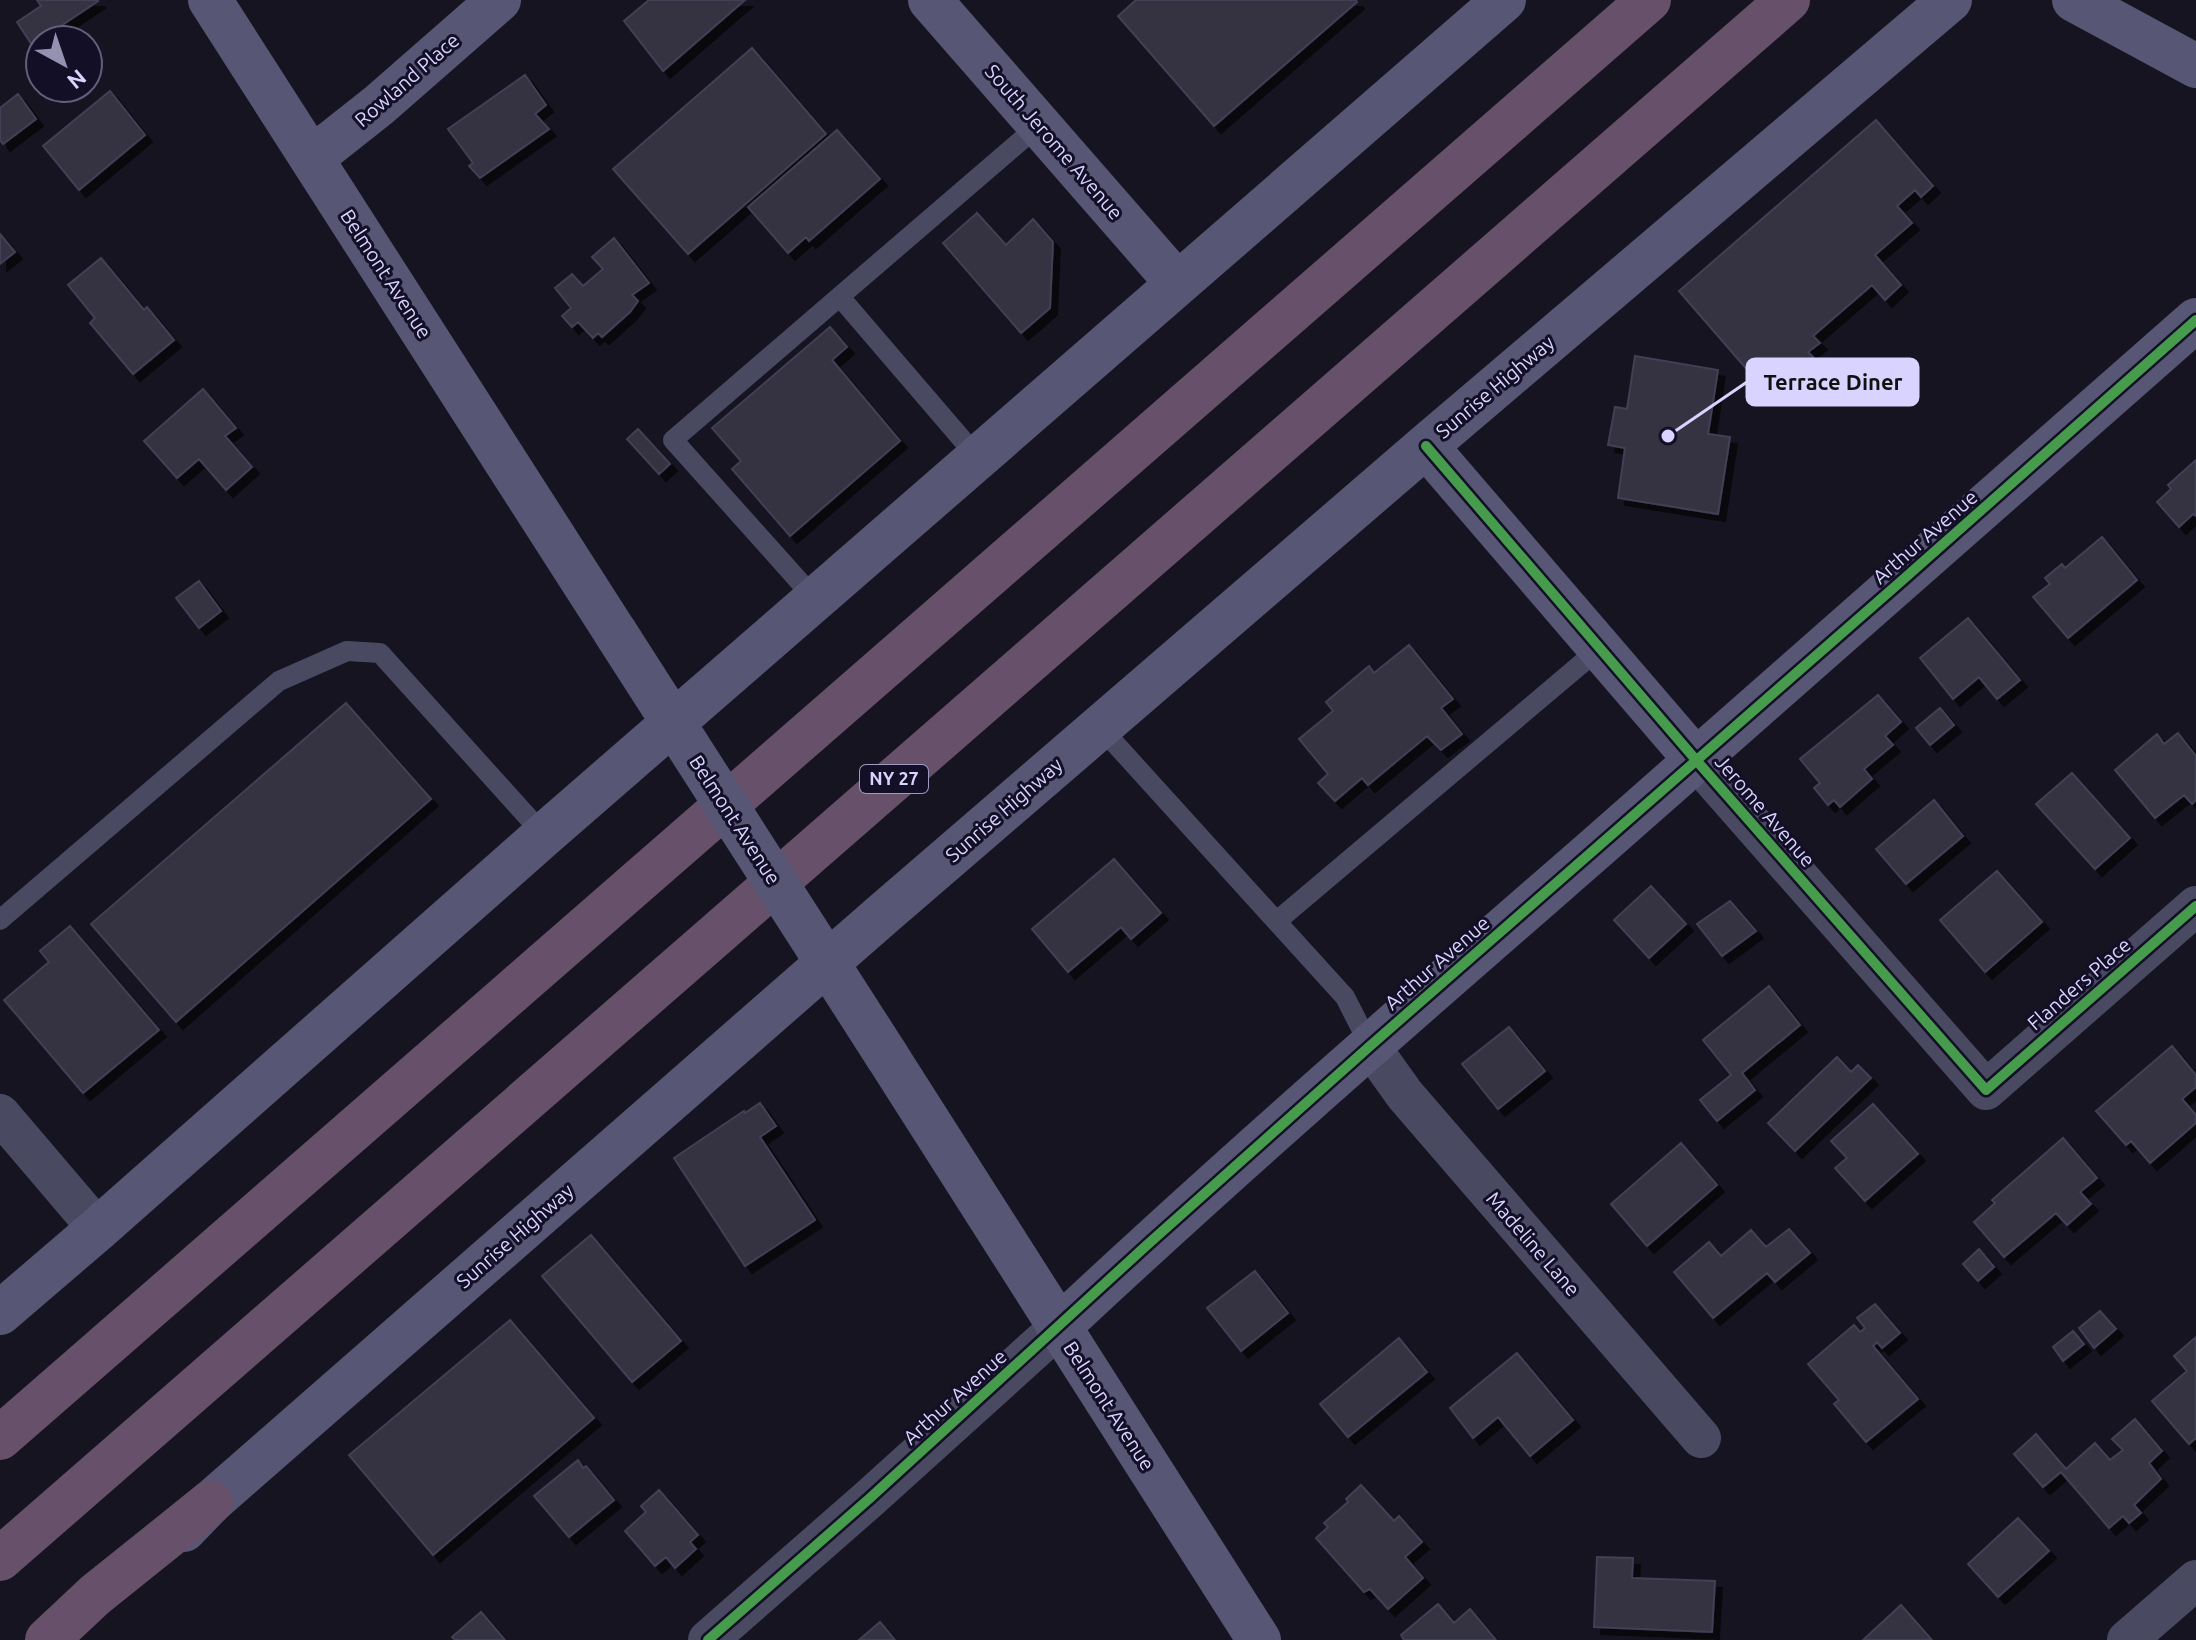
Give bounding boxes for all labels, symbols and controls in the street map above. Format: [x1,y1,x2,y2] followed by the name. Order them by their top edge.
[24,24,104,104] north arrow
[350,28,464,131] street label: Rowland Place
[981,59,1128,224] street label: South Jerome Avenue
[63,65,92,95] text: N
[336,205,437,343] street label: Belmont Avenue
[1431,330,1559,443] street label: Sunrise Highway
[1747,359,1918,405] callout: Terrace Diner
[1763,369,1903,394] text: Terrace Diner
[1868,485,1982,588] street label: Arthur Avenue
[1711,750,1820,871] street label: Jerome Avenue
[685,751,786,889] street label: Belmont Avenue
[941,752,1067,867] street label: Sunrise Highway
[860,765,928,793] road number: NY 27
[1380,911,1494,1014] street label: Arthur Avenue
[2022,933,2135,1035] street label: Flanders Place
[452,1178,578,1293] street label: Sunrise Highway
[1482,1187,1585,1300] street label: Madeline Lane
[1059,1337,1160,1475] street label: Belmont Avenue
[898,1344,1011,1449] street label: Arthur Avenue

